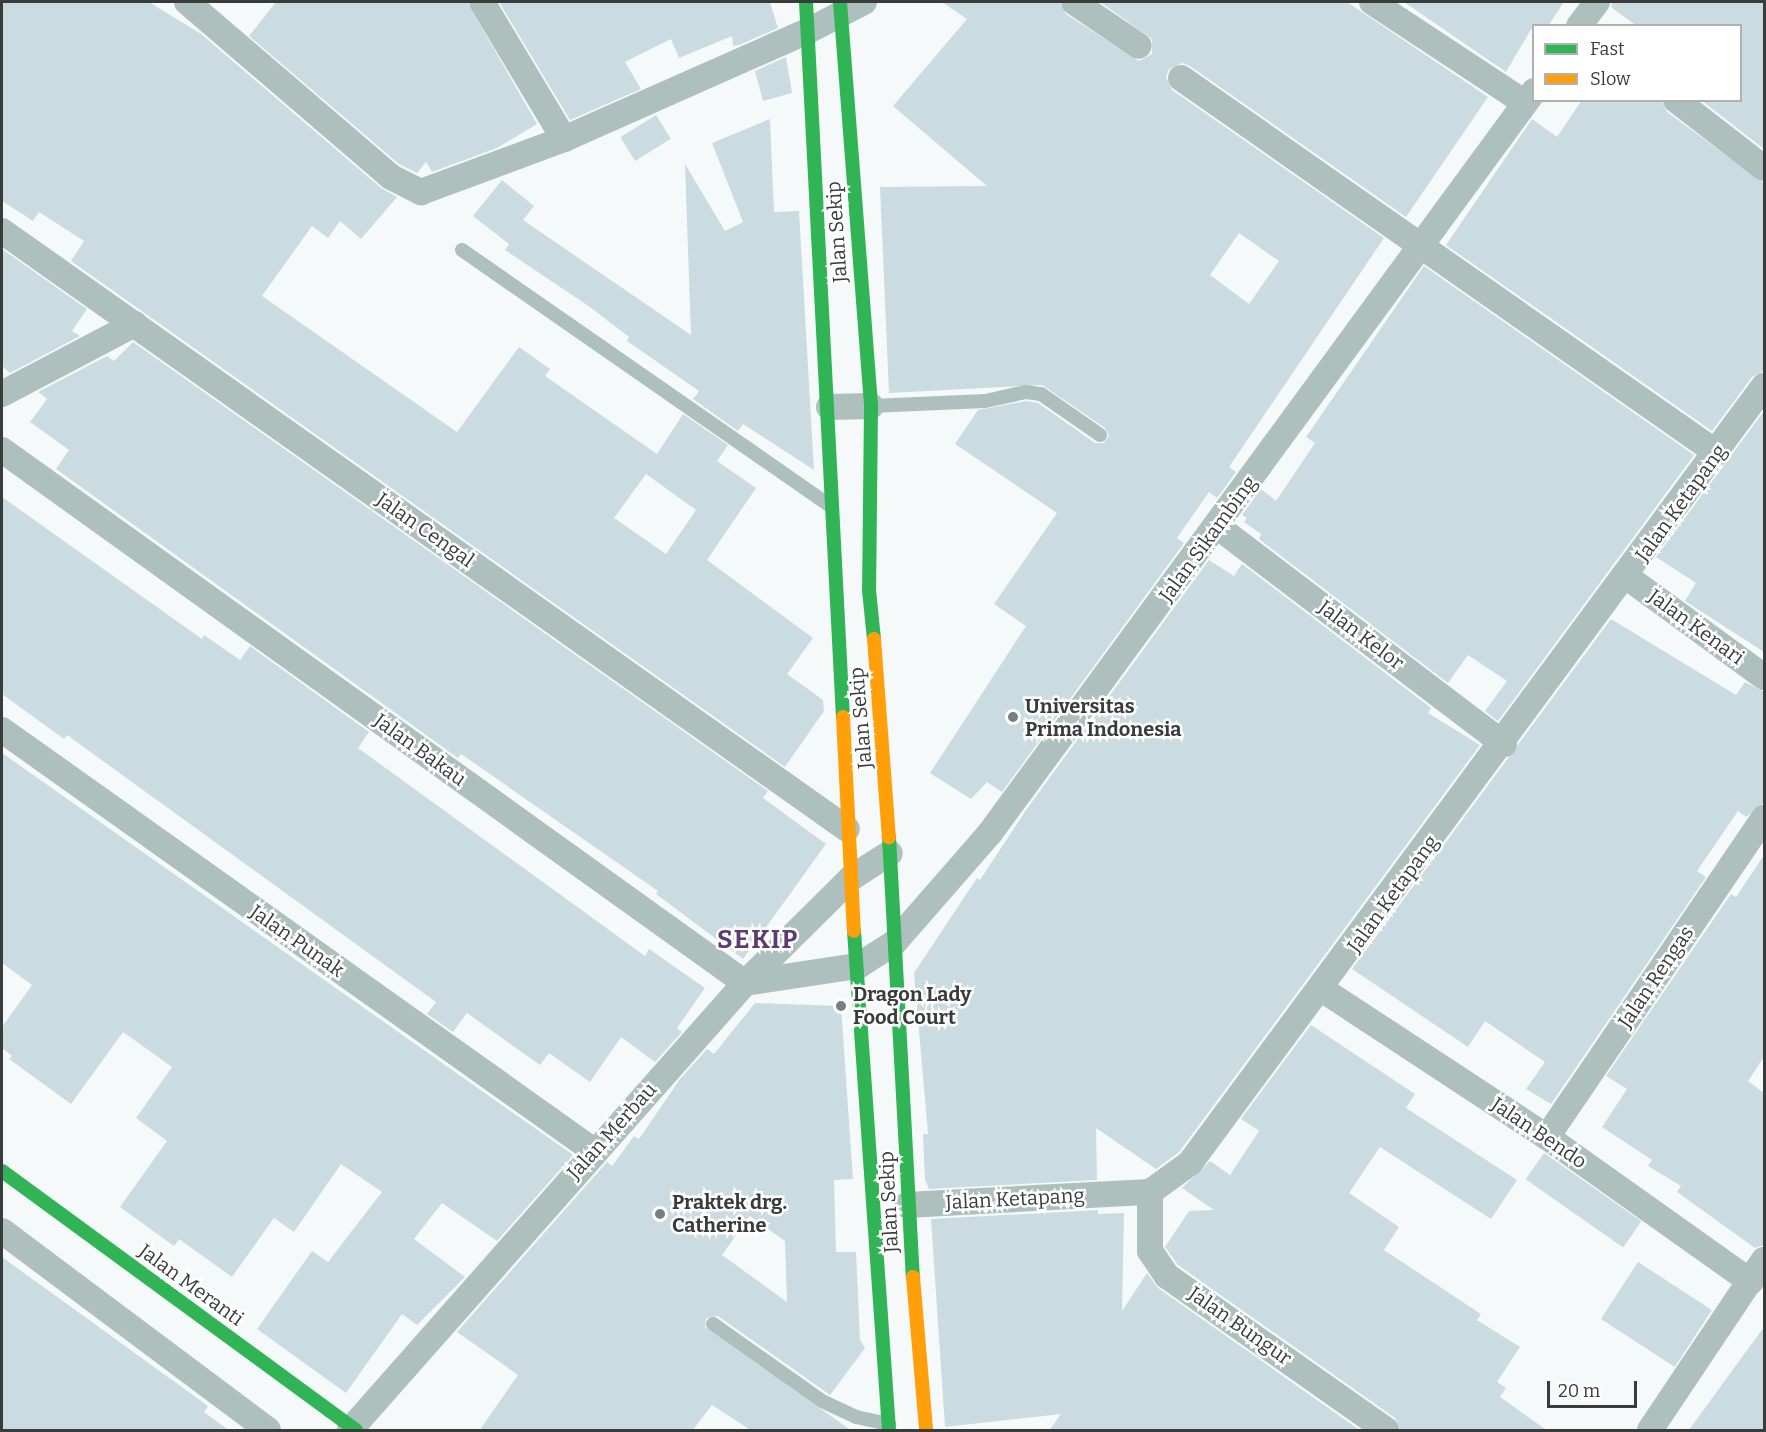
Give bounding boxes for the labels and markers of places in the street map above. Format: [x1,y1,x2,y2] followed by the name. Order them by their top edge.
[1025,694,1182,741] place label: Universitas Prima Indonesia
[1006,710,1020,724] marker: Universitas Prima Indonesia
[853,982,971,1029] place label: Dragon Lady Food Court
[834,999,848,1013] marker: Dragon Lady Food Court
[672,1190,787,1237] place label: Praktek drg. Catherine
[653,1207,667,1221] marker: Praktek drg. Catherine

